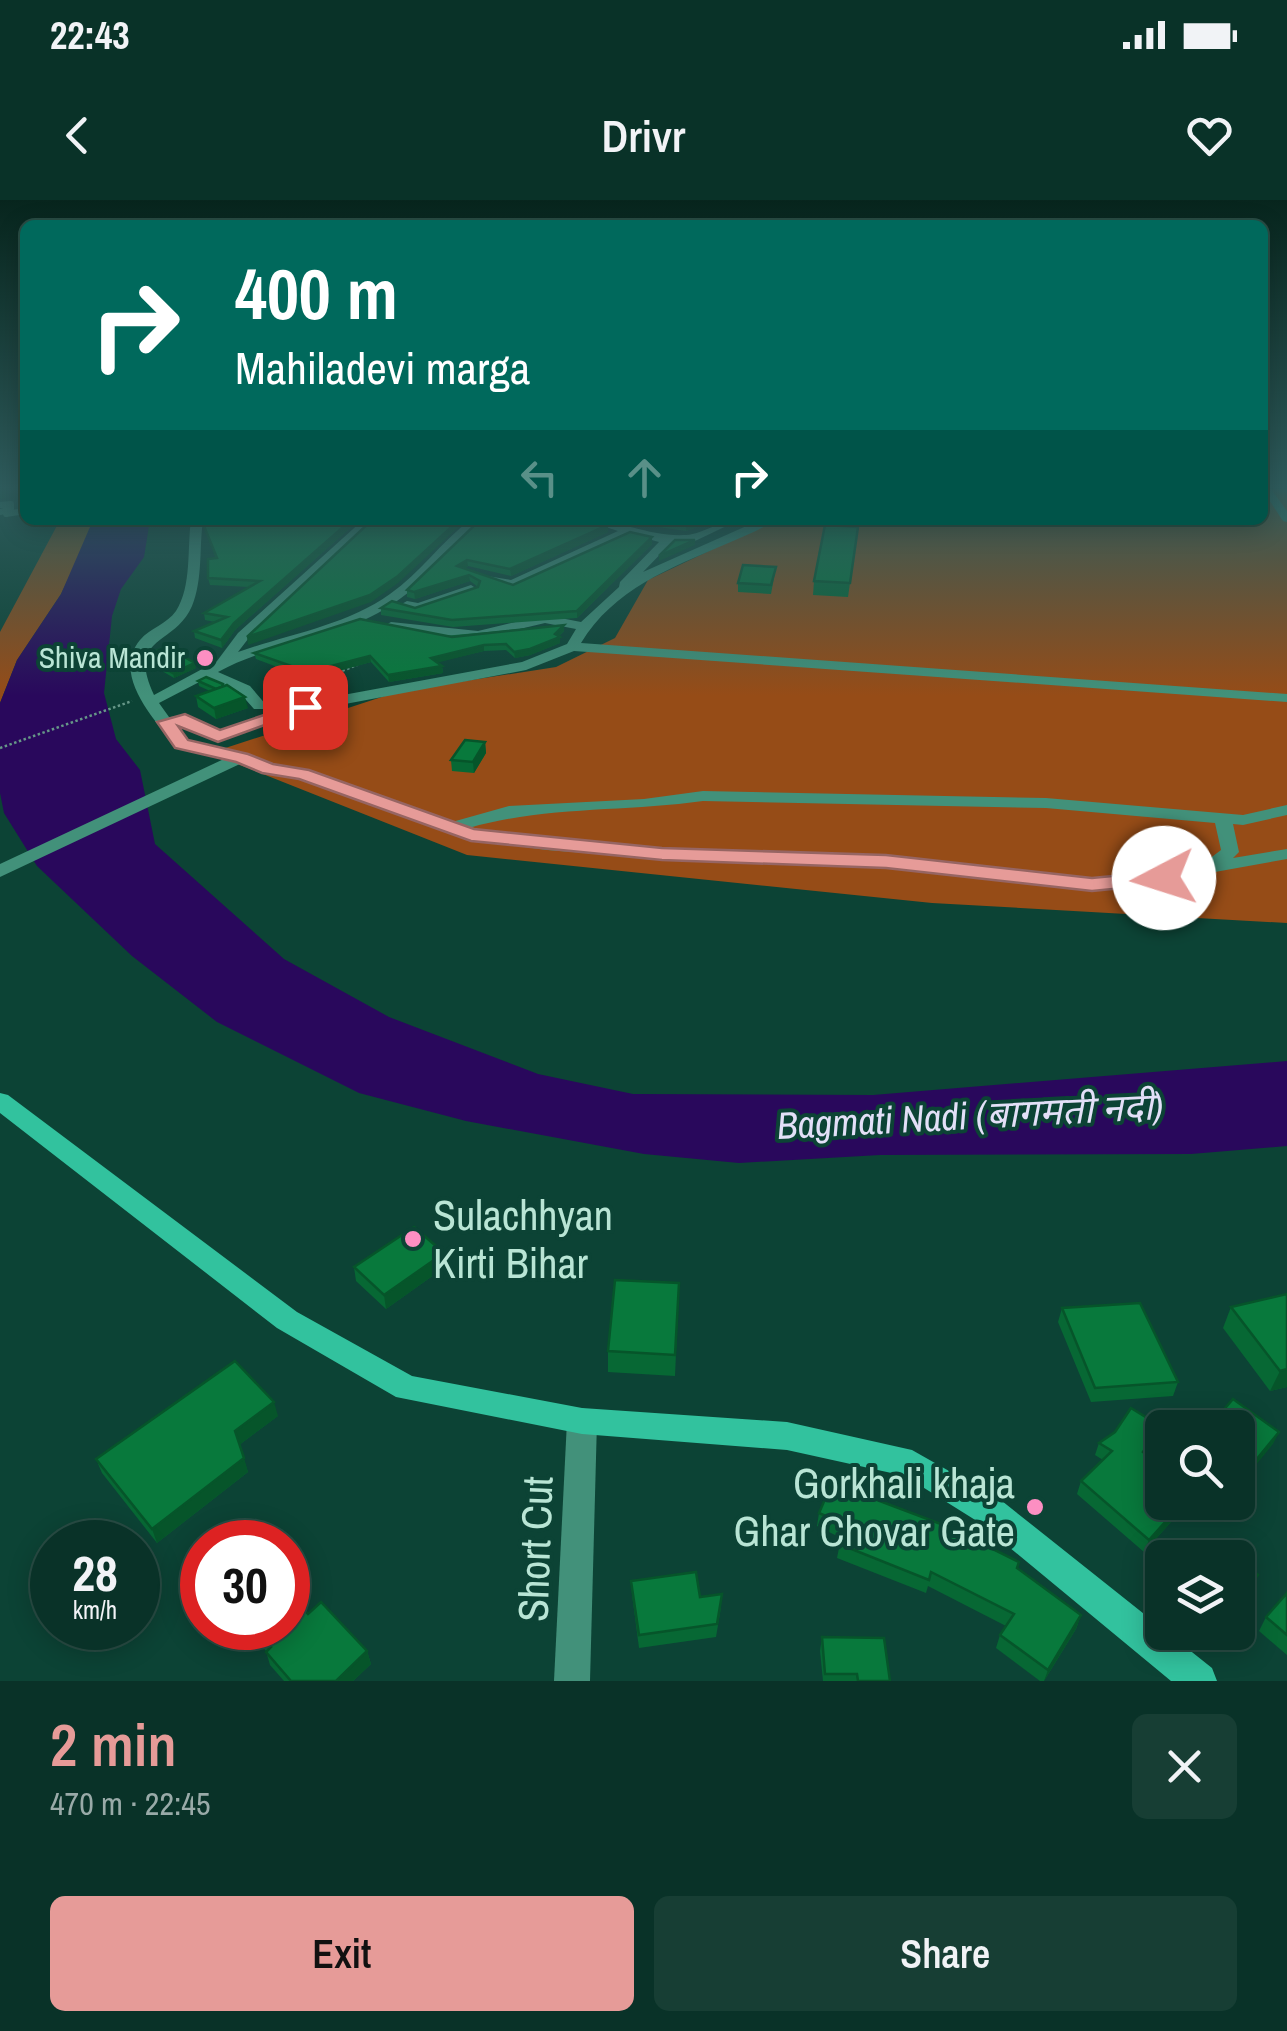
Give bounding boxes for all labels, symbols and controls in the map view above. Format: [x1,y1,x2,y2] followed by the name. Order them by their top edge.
[50,10,130,61] text: 22:43
[602,105,685,166] text: Drivr
[50,108,105,163] icon: back
[1182,108,1237,163] icon: heart
[235,247,398,341] text: 400 m
[70,260,200,390] icon: right
[235,337,530,398] text: Mahiladevi marga
[512,450,567,505] icon: left
[617,450,672,505] icon: ahead
[722,450,777,505] icon: right
[39,637,186,677] place label: Shiva Mandir
[194,647,216,669] marker: Shiva Mandir
[263,665,348,750] pin
[278,680,333,735] icon: arrive
[1112,826,1216,930] position arrow
[775,1080,1164,1151] water label: Bagmati Nadi (बागमती नदी)
[433,1187,613,1291] place label: Sulachhyan Kirti Bihar
[402,1228,424,1250] marker: Sulachhyan Kirti Bihar
[1145,1410,1255,1650] map controls
[1145,1410,1255,1520] button: search
[734,1455,1015,1559] place label: Gorkhali khaja Ghar Chovar Gate
[504,1475,566,1623] street label: Short Cut
[1024,1496,1046,1518] marker: Gorkhali khaja Ghar Chovar Gate
[180,1520,310,1650] speed limit sign: 30
[72,1539,118,1607] text: 28
[1145,1540,1255,1650] button: layers
[73,1593,117,1627] text: km/h
[50,1704,177,1785] text: 2 min
[1132,1714,1237,1819] button: close
[50,1782,210,1825] text: 470 m · 22:45
[50,1896,634,2011] button: Exit
[654,1896,1237,2011] button: Share

